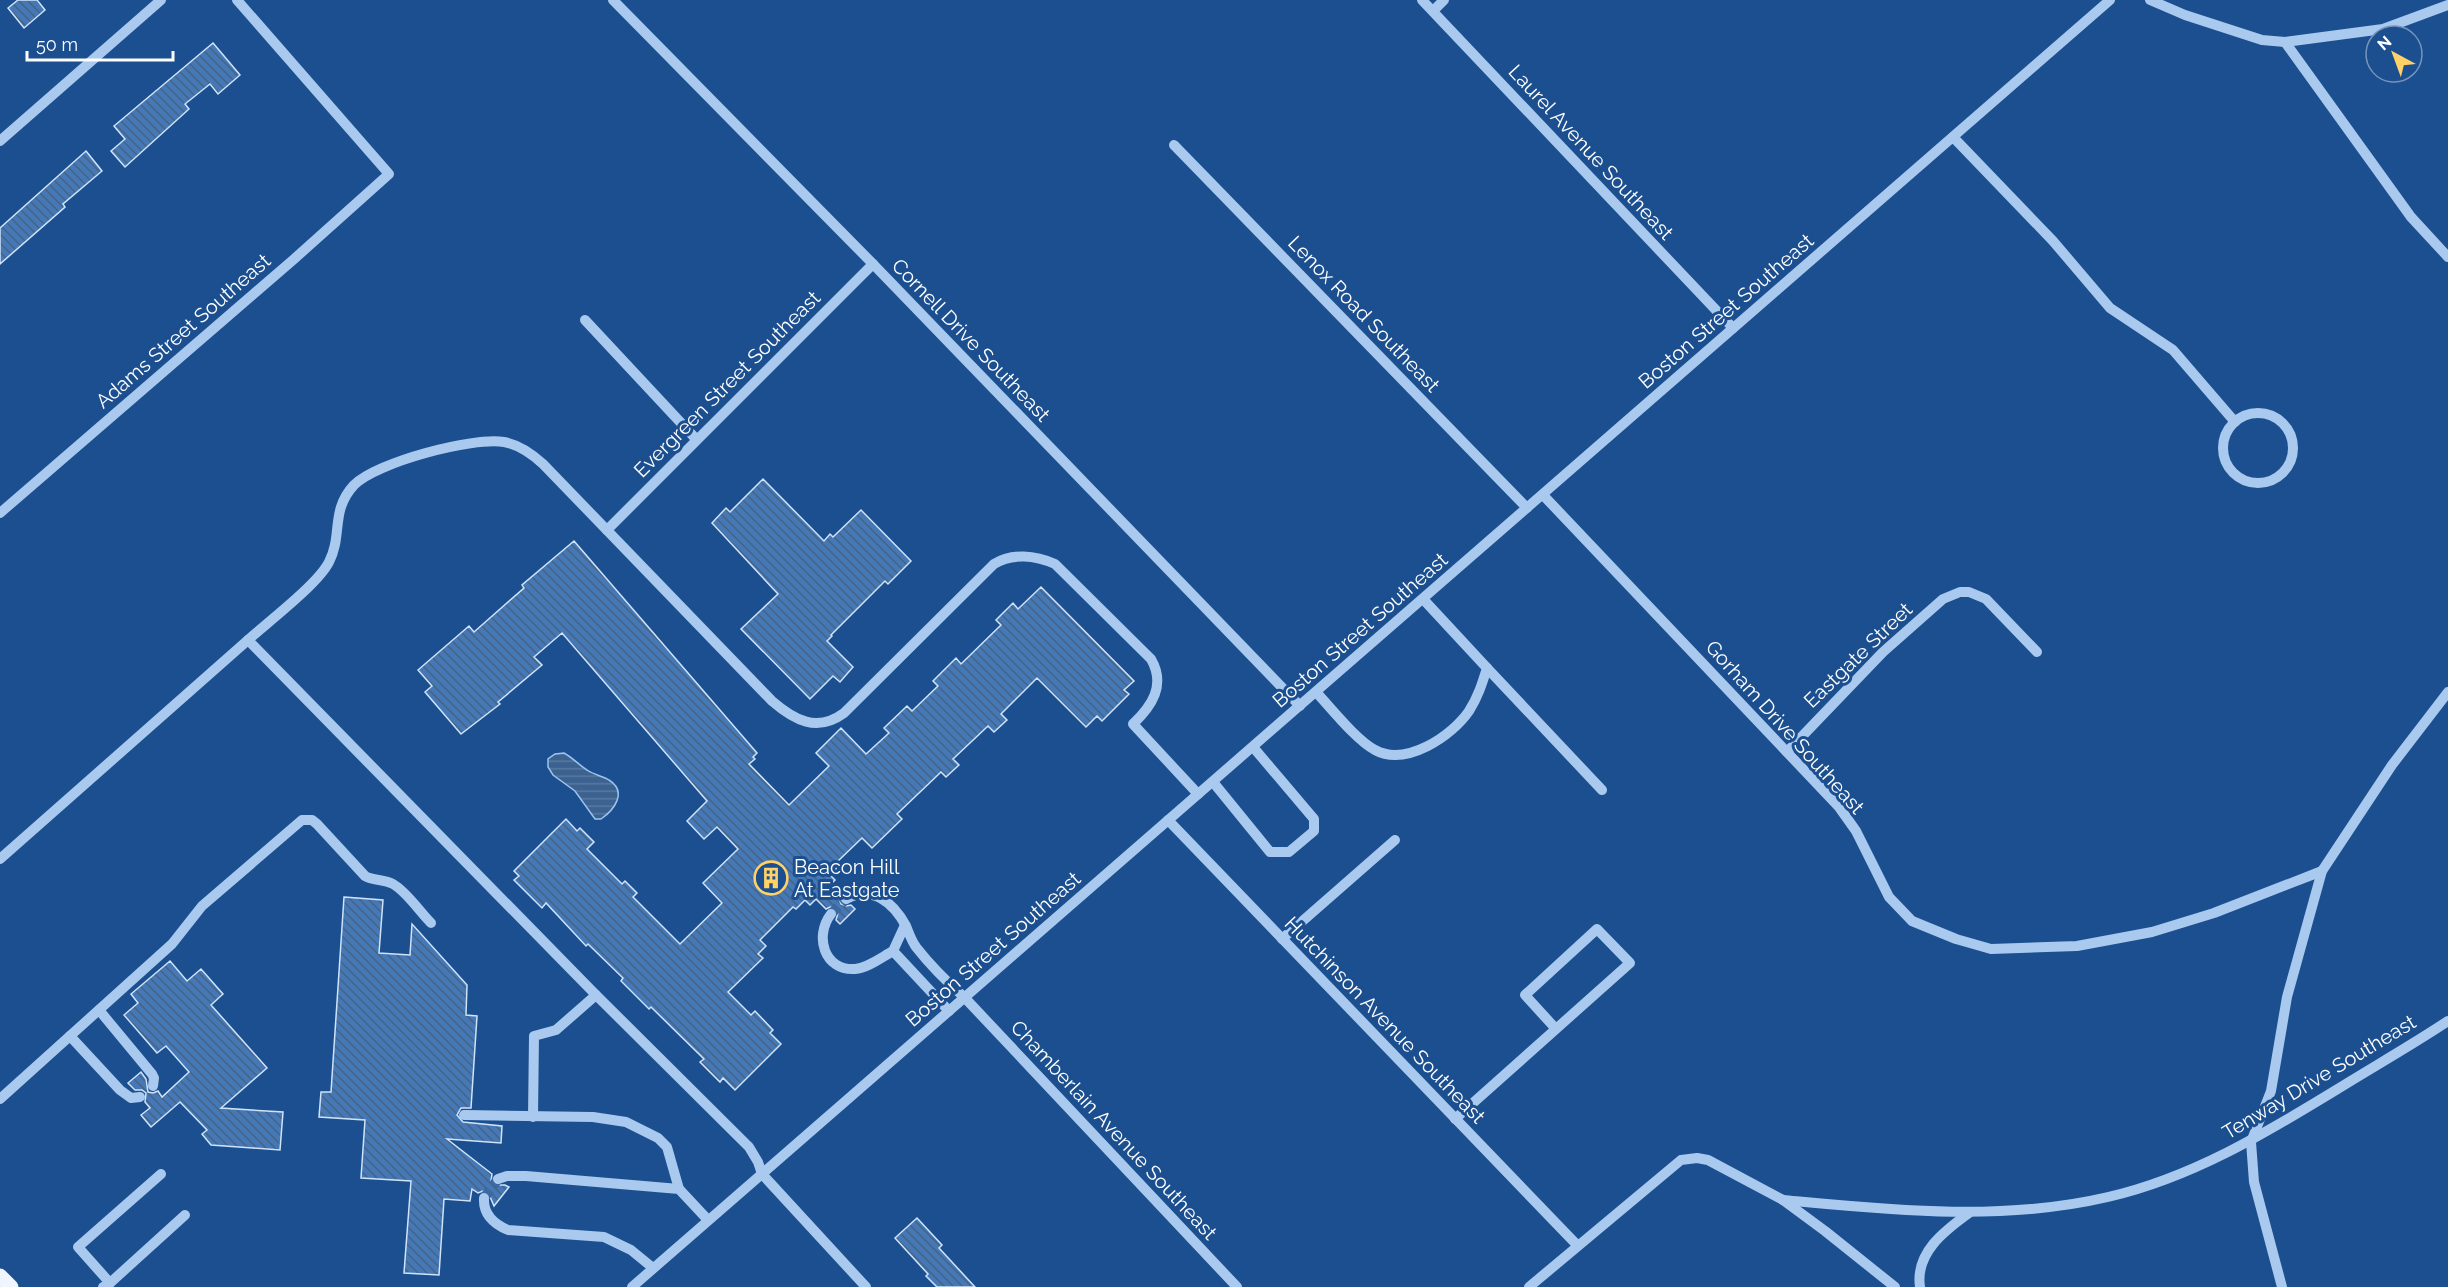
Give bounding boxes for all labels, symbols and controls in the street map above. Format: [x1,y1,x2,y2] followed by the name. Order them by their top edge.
[27,24,172,62] scale bar
[2364,24,2424,84] north arrow
[2374,32,2395,54] text: N
[36,34,78,55] text: 50 m
[1504,59,1679,245] street label: Laurel Avenue Southeast
[1634,228,1819,394] street label: Boston Street Southeast
[1283,231,1445,397] street label: Lenox Road Southeast
[91,248,275,413] street label: Adams Street Southeast
[887,253,1055,427] street label: Cornell Drive Southeast
[629,286,825,482] street label: Evergreen Street Southeast
[1268,547,1453,713] street label: Boston Street Southeast
[1799,597,1917,713] street label: Eastgate Street
[1701,635,1870,819] street label: Gorham Drive Southeast
[794,855,900,902] place label: Beacon Hill At Eastgate
[753,860,789,896] building icon: Beacon Hill At Eastgate
[901,866,1086,1032] street label: Boston Street Southeast
[1280,912,1490,1129] street label: Hutchinson Avenue Southeast
[2218,1010,2420,1144] street label: Tenway Drive Southeast
[1006,1015,1222,1245] street label: Chamberlain Avenue Southeast

